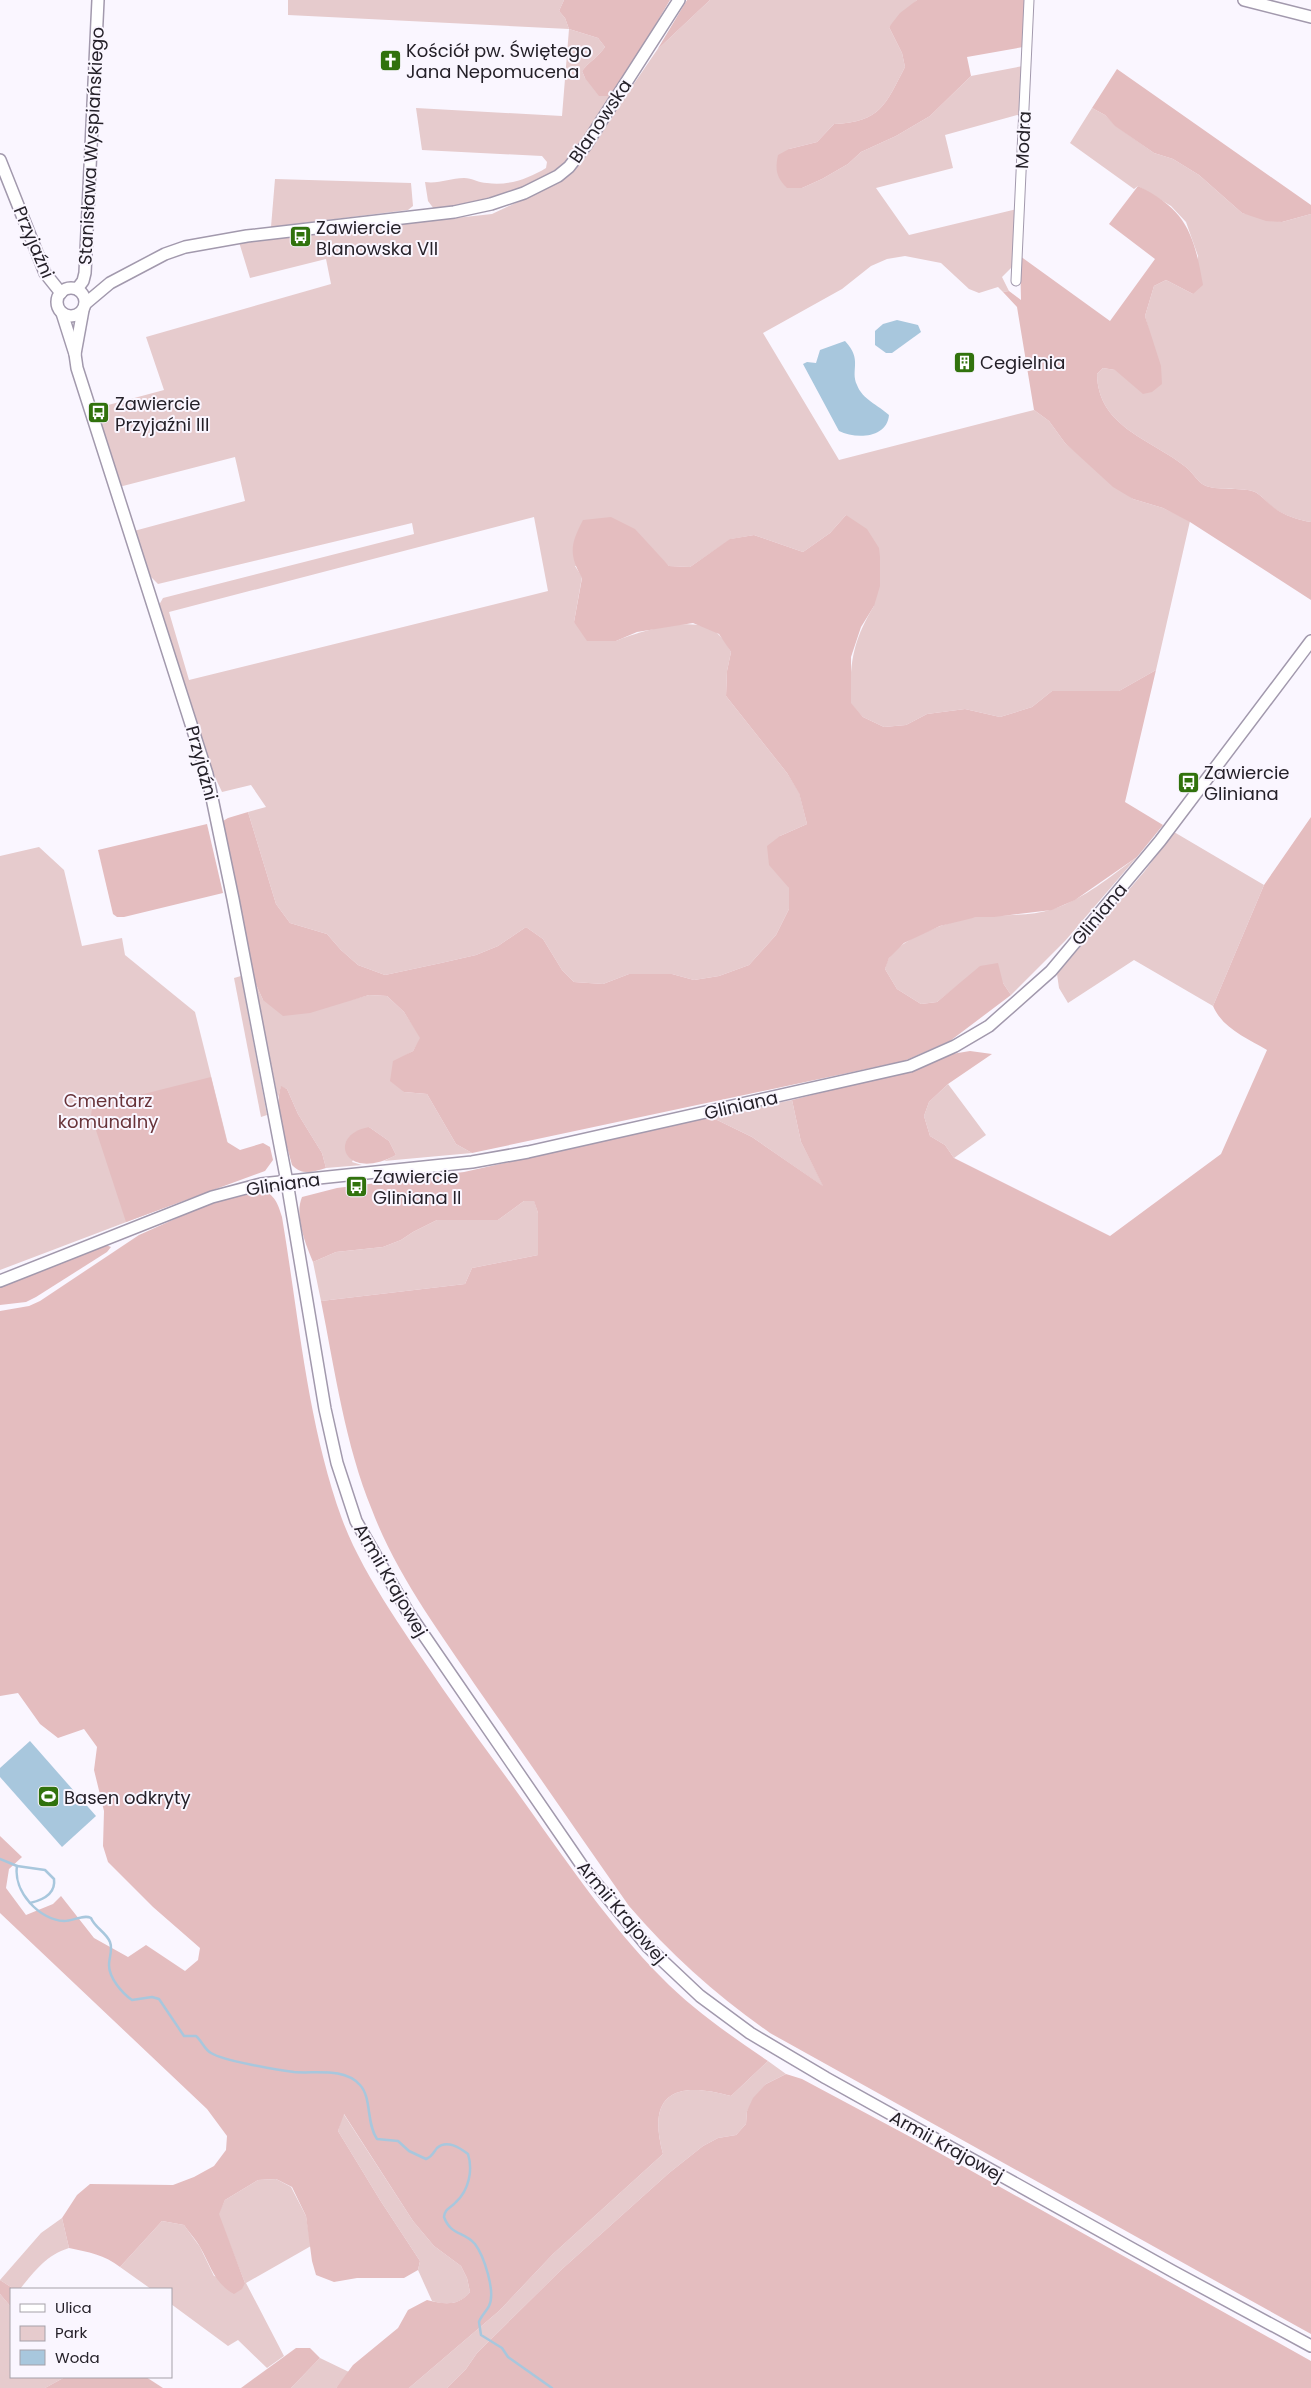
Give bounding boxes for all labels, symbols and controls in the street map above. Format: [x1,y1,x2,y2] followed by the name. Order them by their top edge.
[72,26,110,266] street label: Stanisława Wyspiańskiego
[406,38,592,84] place label: Kościół pw. Świętego Jana Nepomucena
[378,48,402,72] church icon: Kościół pw. Świętego Jana Nepomucena
[563,74,637,168] street label: Blanowska
[1009,110,1037,170] street label: Modra
[8,202,60,282] street label: Przyjaźni
[316,215,438,261] place label: Zawiercie Blanowska VII
[288,225,312,249] bus stop icon: Zawiercie Blanowska VII
[952,350,976,374] building icon: Cegielnia
[980,350,1065,375] place label: Cegielnia
[115,391,209,437] place label: Zawiercie Przyjaźni III
[87,401,111,425] bus stop icon: Zawiercie Przyjaźni III
[180,723,224,803] street label: Przyjaźni
[1204,760,1289,806] place label: Zawiercie Gliniana
[1176,770,1200,794] bus stop icon: Zawiercie Gliniana
[1065,877,1133,951] street label: Gliniana
[702,1084,780,1126] street label: Gliniana
[58,1088,158,1134] park label: Cmentarz komunalny
[373,1164,461,1210] place label: Zawiercie Gliniana II
[244,1166,322,1202] street label: Gliniana
[345,1174,369,1198] bus stop icon: Zawiercie Gliniana II
[348,1519,434,1641] street label: Armii Krajowej
[36,1785,60,1809] sports icon: Basen odkryty
[64,1785,191,1810] place label: Basen odkryty
[572,1855,672,1969] street label: Armii Krajowej
[885,2104,1009,2188] street label: Armii Krajowej
[10,2288,172,2378] legend
[55,2297,92,2318] text: Ulica
[55,2322,87,2343] text: Park
[55,2347,100,2368] text: Woda

